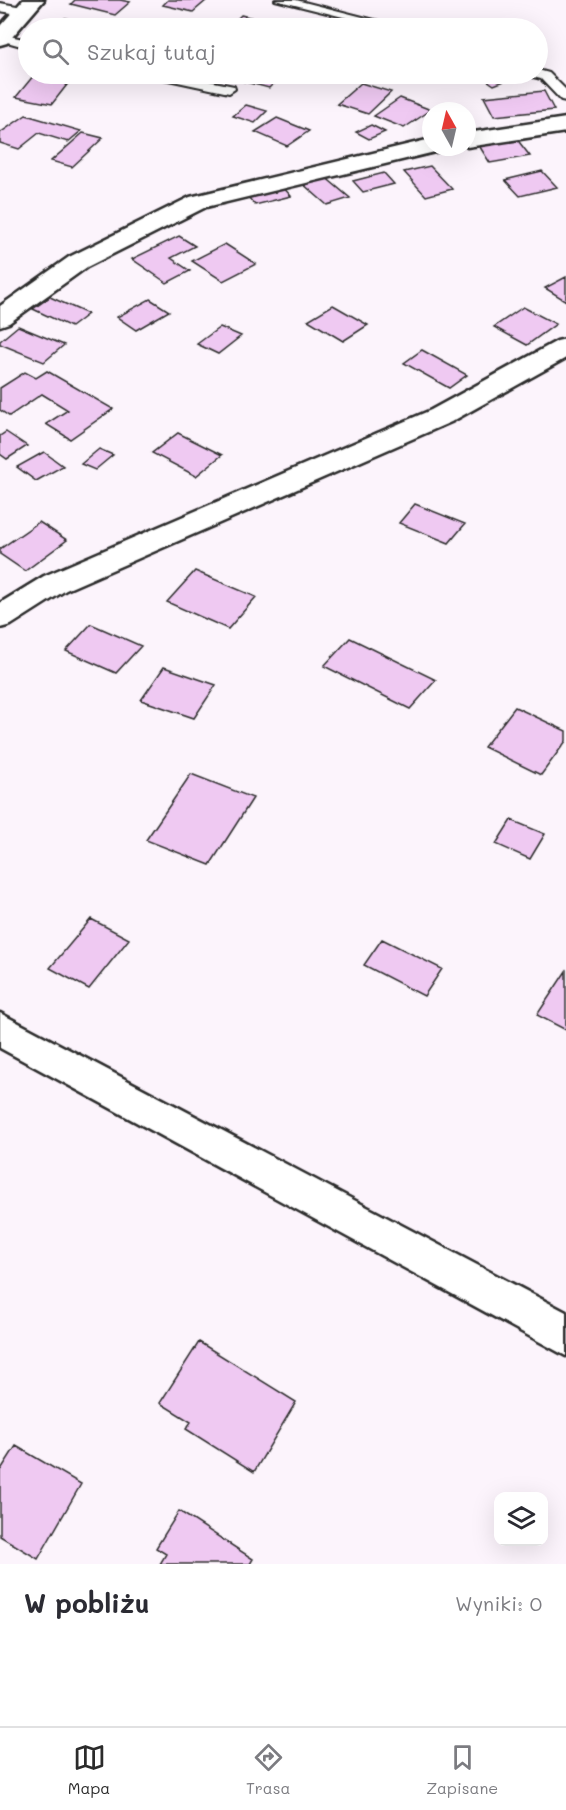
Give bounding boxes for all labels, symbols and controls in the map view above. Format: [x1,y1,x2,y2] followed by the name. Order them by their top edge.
[18,18,548,84] search box
[39,35,72,68] icon: search
[87,37,216,66] text: Szukaj tutaj
[422,102,476,156] north arrow
[494,1492,548,1546] map controls
[494,1492,548,1546] button: layers
[24,1586,150,1620] text: W pobliżu
[455,1590,542,1616] text: Wyniki: 0
[68,1741,110,1798] tab: Mapa
[246,1741,291,1798] tab: Trasa
[426,1741,498,1798] tab: Zapisane

